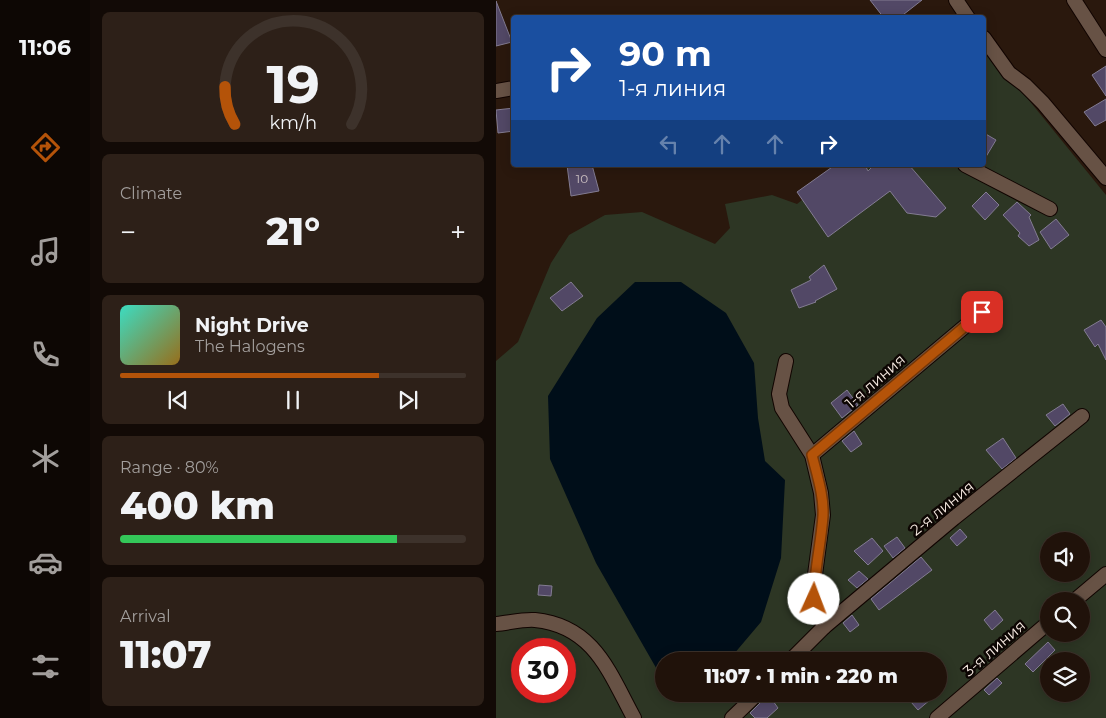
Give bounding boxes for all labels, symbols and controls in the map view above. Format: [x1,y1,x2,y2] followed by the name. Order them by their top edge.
[619,32,712,75] text: 90 m
[19,34,71,61] text: 11:06
[536,35,601,100] icon: right
[266,53,320,116] text: 19
[619,75,726,102] text: 1-я линия
[269,112,317,133] text: km/h
[28,130,63,165] icon: directions
[655,130,683,158] icon: left
[708,130,736,158] icon: ahead
[761,130,789,158] icon: ahead
[814,130,842,158] icon: right
[576,171,588,186] house number: 10
[120,184,182,203] text: Climate
[266,208,320,255] text: 21°
[120,215,136,249] text: −
[450,215,466,249] text: +
[28,234,63,269] icon: music
[961,291,1003,333] pin
[968,298,996,326] icon: arrive
[195,314,309,337] text: Night Drive
[28,337,63,372] icon: phone
[195,337,305,356] text: The Halogens
[841,350,909,412] street label: 1-я линия
[164,386,192,414] icon: previous
[279,386,307,414] icon: pause
[394,386,422,414] icon: next
[28,441,63,476] icon: climate
[120,458,219,477] text: Range · 80%
[906,477,978,539] street label: 2-я линия
[120,482,275,529] text: 400 km
[1040,532,1090,702] map controls
[1040,532,1090,582] button: sound
[28,545,63,580] icon: car
[787,572,839,624] position arrow
[1040,592,1090,642] button: search
[120,607,170,626] text: Arrival
[959,616,1029,680] street label: 3-я линия
[120,631,212,678] text: 11:07
[511,638,576,703] speed limit sign: 30
[28,649,63,684] icon: filters
[1040,652,1090,702] button: layers
[704,665,898,688] text: 11:07 · 1 min · 220 m

